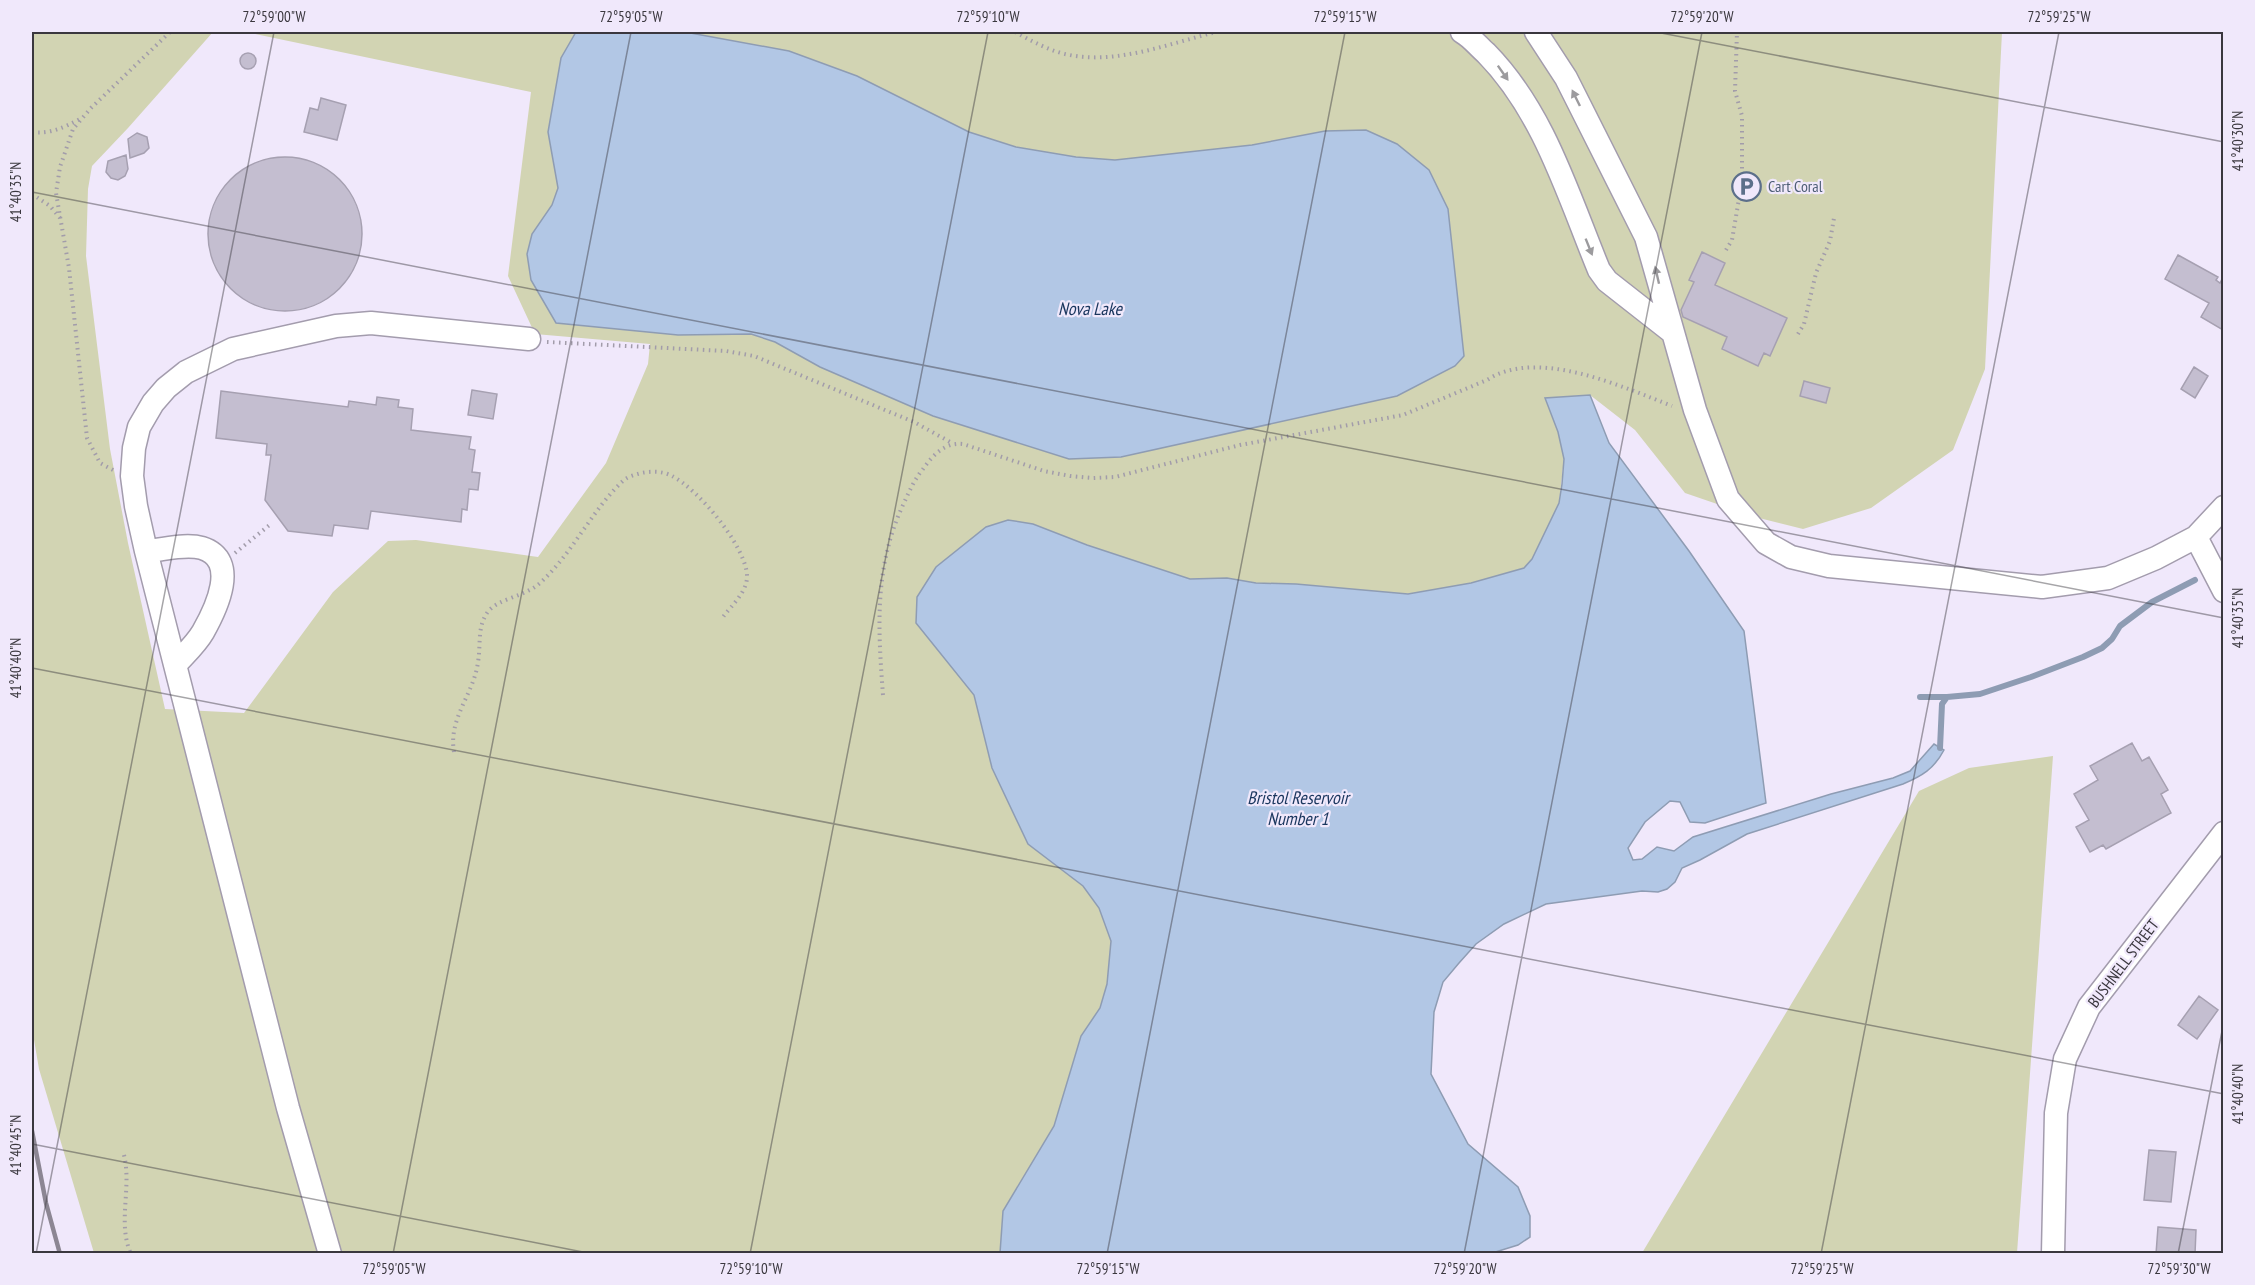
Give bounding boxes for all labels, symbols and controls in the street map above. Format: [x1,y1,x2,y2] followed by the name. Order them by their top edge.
[242,7,306,26] text: 72°59'00"W
[599,7,663,26] text: 72°59'05"W
[956,7,1020,26] text: 72°59'10"W
[1313,7,1377,26] text: 72°59'15"W
[1670,7,1734,26] text: 72°59'20"W
[2027,7,2091,26] text: 72°59'25"W
[1497,65,1508,81] one-way arrow
[1572,90,1581,107] one-way arrow
[2228,111,2247,171] text: 41°40'30"N
[6,162,25,222] text: 41°40'35"N
[1731,170,1763,202] parking icon: Cart Coral
[1768,176,1823,196] place label: Cart Coral
[1584,238,1594,256] one-way arrow
[1652,265,1661,284] one-way arrow
[1058,297,1124,320] water label: Nova Lake
[2228,588,2247,648] text: 41°40'35"N
[6,638,25,698] text: 41°40'40"N
[1247,786,1352,830] water label: Bristol Reservoir Number 1
[2083,915,2163,1011] street label: BUSHNELL STREET
[2228,1064,2247,1124] text: 41°40'40"N
[6,1115,25,1175] text: 41°40'45"N
[362,1259,426,1278] text: 72°59'05"W
[719,1259,783,1278] text: 72°59'10"W
[1076,1259,1140,1278] text: 72°59'15"W
[1433,1259,1497,1278] text: 72°59'20"W
[1790,1259,1854,1278] text: 72°59'25"W
[2147,1259,2211,1278] text: 72°59'30"W

